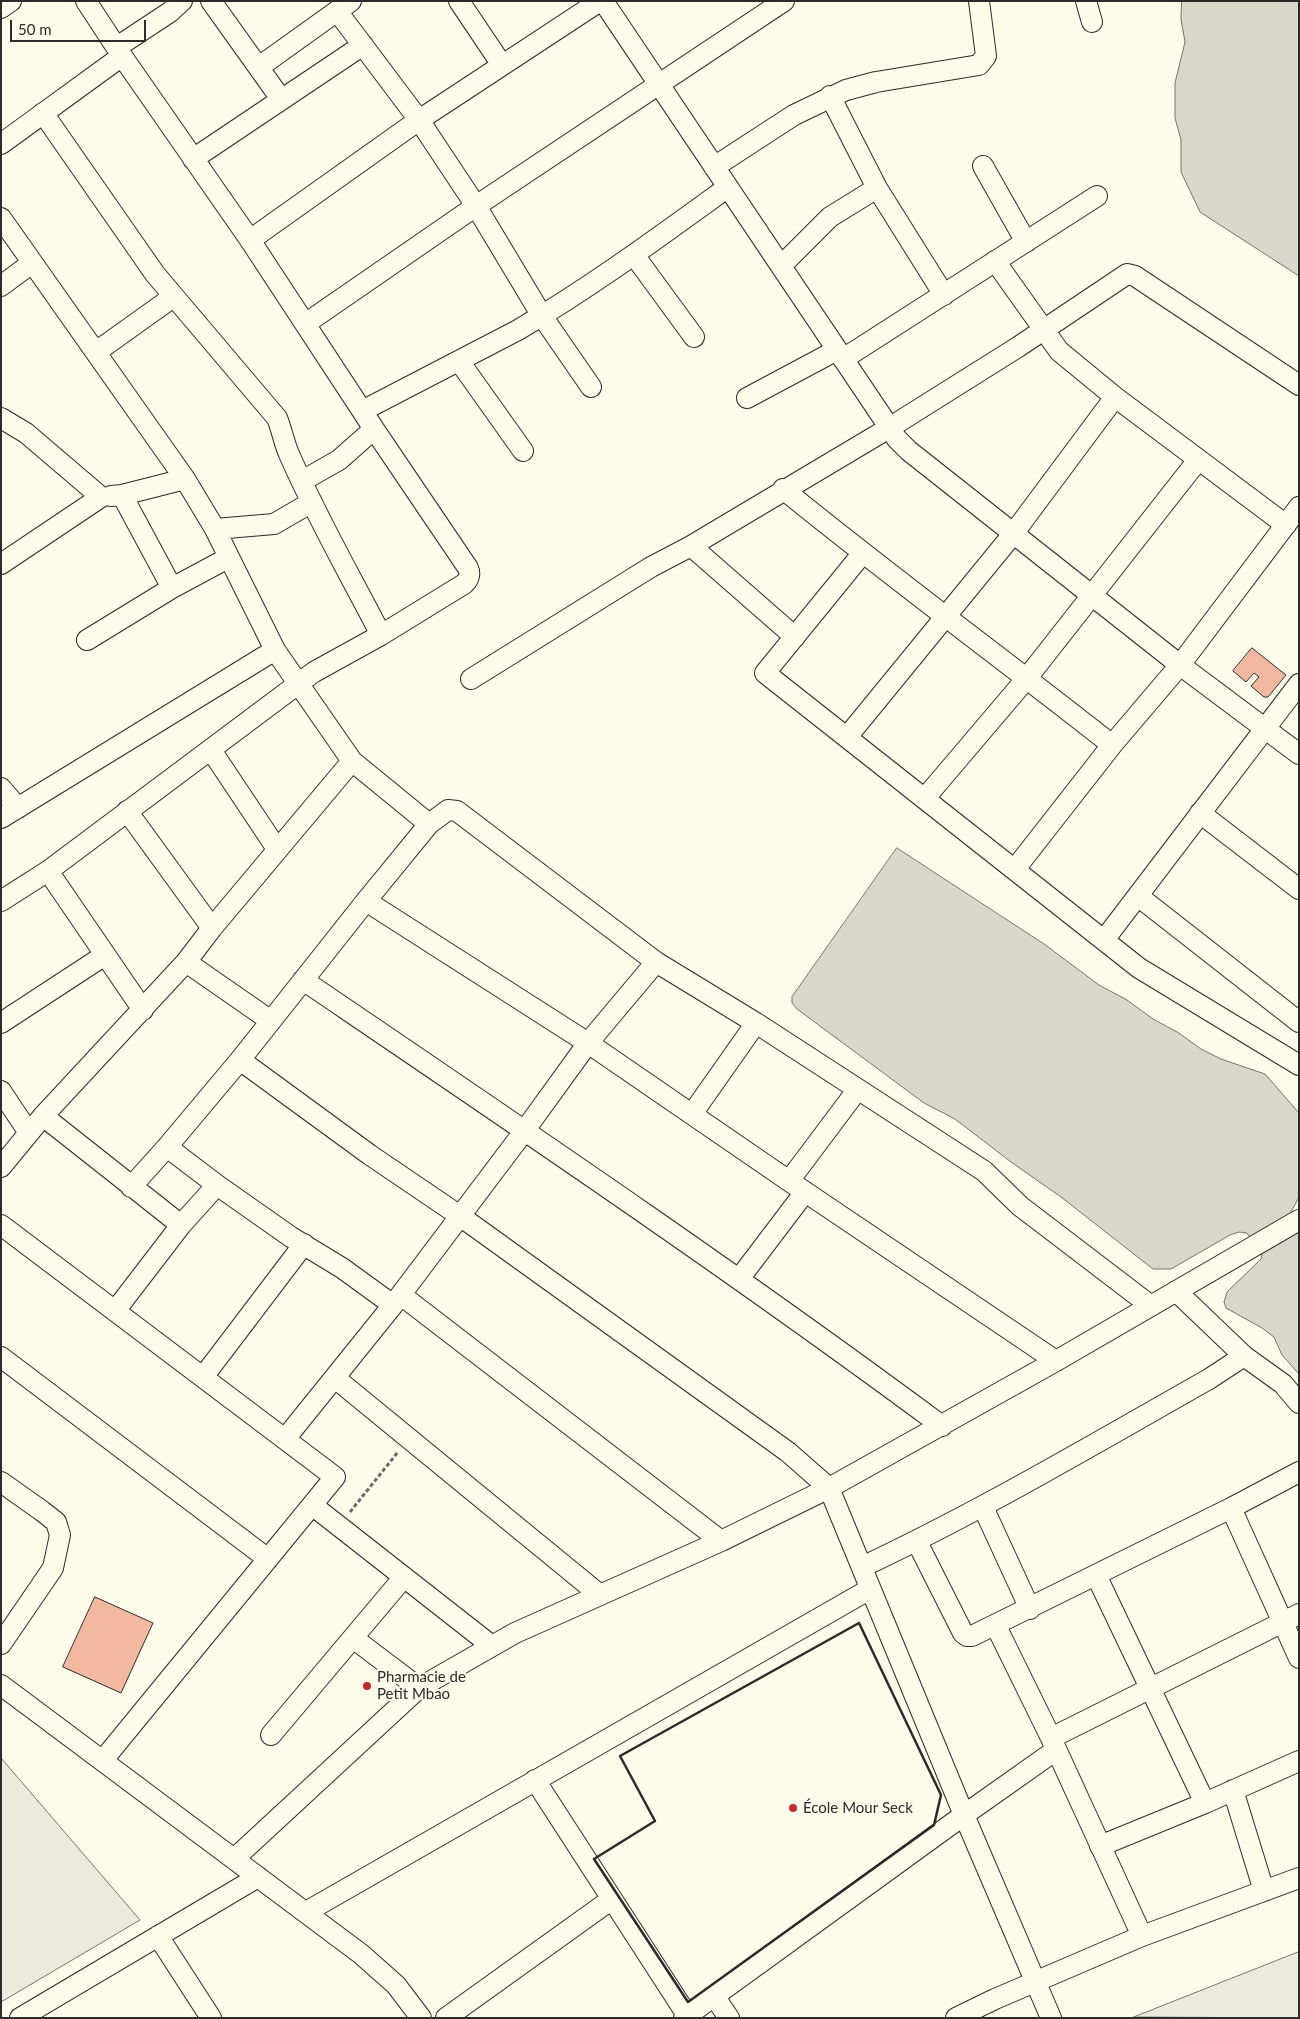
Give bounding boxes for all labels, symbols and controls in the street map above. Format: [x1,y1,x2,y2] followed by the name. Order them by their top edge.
[12,10,149,42] scale bar
[18,20,52,38] text: 50 m
[377,1668,466,1703] place label: Pharmacie de Petit Mbao
[361,1680,373,1692] marker: Pharmacie de Petit Mbao
[803,1799,913,1817] place label: École Mour Seck
[787,1802,799,1814] marker: École Mour Seck

